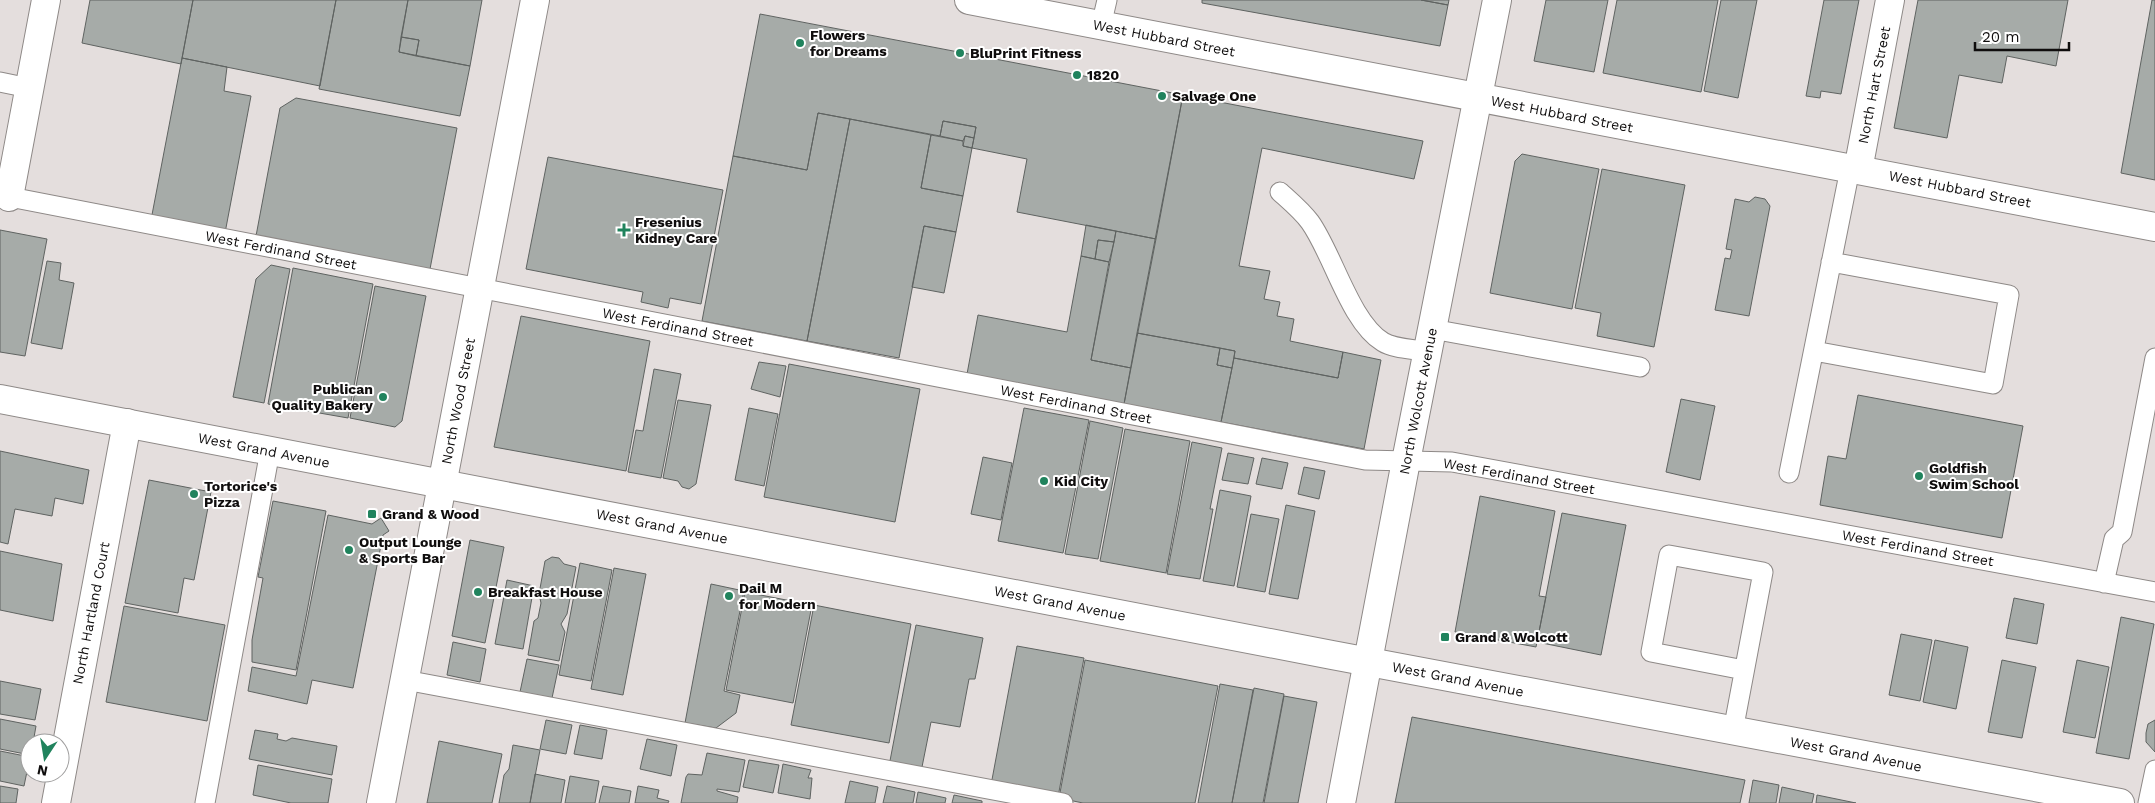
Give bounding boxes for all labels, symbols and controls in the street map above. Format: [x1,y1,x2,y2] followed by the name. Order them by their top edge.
[1092,16,1237,60] street label: West Hubbard Street
[1975,20,2069,52] scale bar
[1855,25,1893,145] street label: North Hart Street
[810,27,887,59] place label: Flowers for Dreams
[1982,28,2020,46] text: 20 m
[794,37,806,49] marker: Flowers for Dreams
[970,45,1082,61] place label: BluPrint Fitness
[954,47,966,59] marker: BluPrint Fitness
[1087,67,1119,83] place label: 1820
[1071,69,1083,81] marker: 1820
[1172,88,1256,104] place label: Salvage One
[1156,90,1168,102] marker: Salvage One
[1490,92,1635,136] street label: West Hubbard Street
[1888,167,2033,211] street label: West Hubbard Street
[635,214,717,246] place label: Fresenius Kidney Care
[617,223,631,237] marker: Fresenius Kidney Care
[204,227,358,273] street label: West Ferdinand Street
[601,304,755,350] street label: West Ferdinand Street
[1396,326,1440,476] street label: North Wolcott Avenue
[438,336,478,465] street label: North Wood Street
[272,381,373,413] place label: Publican Quality Bakery
[999,381,1153,427] street label: West Ferdinand Street
[377,391,389,403] marker: Publican Quality Bakery
[197,429,331,471] street label: West Grand Avenue
[1442,455,1596,497] street label: West Ferdinand Street
[1929,460,2019,492] place label: Goldfish Swim School
[1913,470,1925,482] marker: Goldfish Swim School
[1054,473,1108,489] place label: Kid City
[1038,475,1050,487] marker: Kid City
[204,478,278,510] place label: Tortorice's Pizza
[188,488,200,500] marker: Tortorice's Pizza
[595,505,729,547] street label: West Grand Avenue
[382,506,479,522] place label: Grand & Wood
[366,508,378,520] marker: Grand & Wood
[1841,527,1995,569] street label: West Ferdinand Street
[359,534,462,566] place label: Output Lounge & Sports Bar
[69,540,113,686] street label: North Hartland Court
[343,544,355,556] marker: Output Lounge & Sports Bar
[739,580,816,612] place label: Dail M for Modern
[993,582,1127,624] street label: West Grand Avenue
[488,584,603,600] place label: Breakfast House
[472,586,484,598] marker: Breakfast House
[723,590,735,602] marker: Dail M for Modern
[1455,629,1568,645] place label: Grand & Wolcott
[1439,631,1451,643] marker: Grand & Wolcott
[1391,658,1525,700] street label: West Grand Avenue
[20,733,70,783] north arrow
[1789,733,1923,775] street label: West Grand Avenue
[36,762,49,780] text: N

